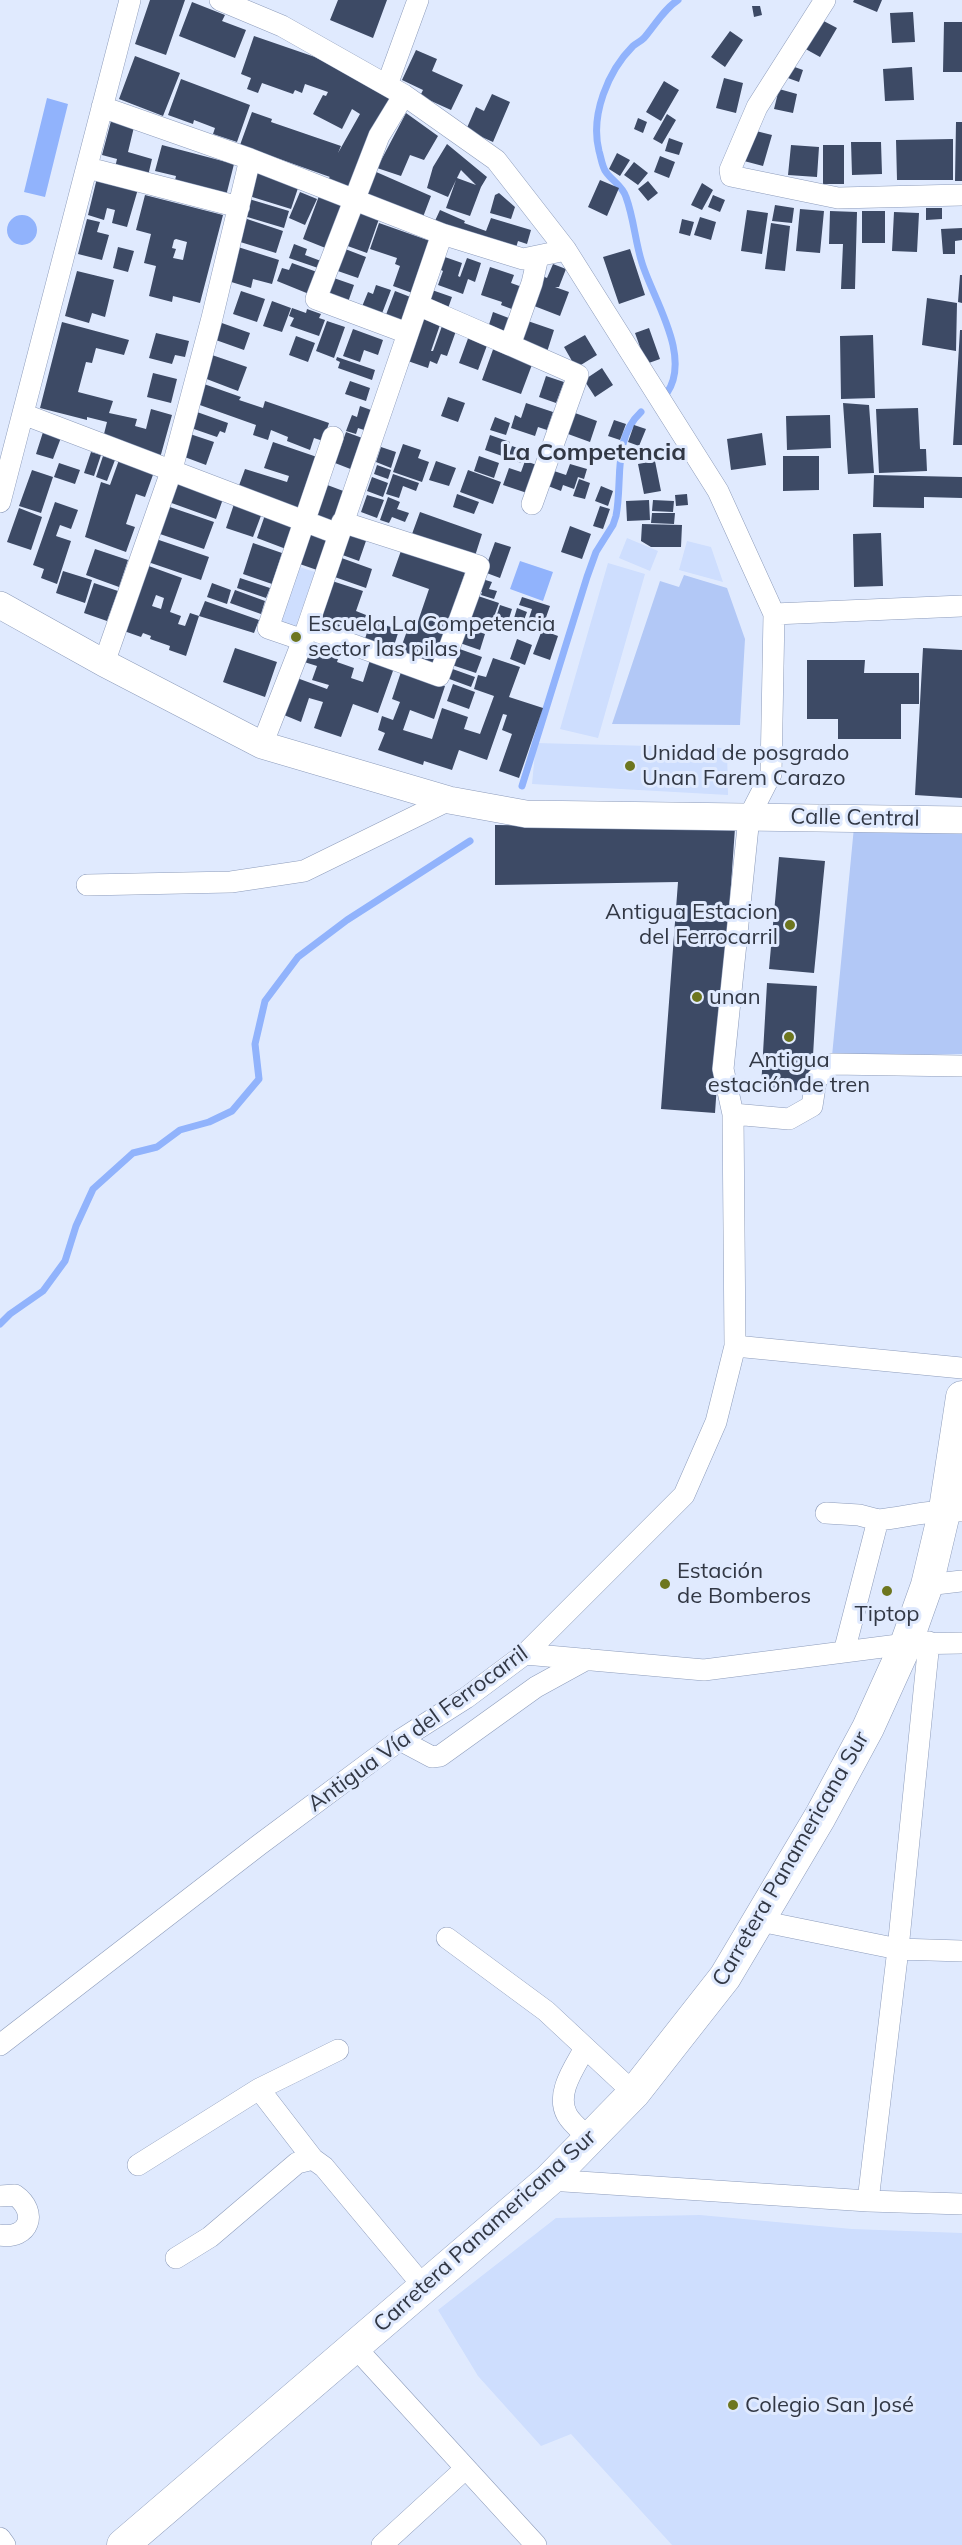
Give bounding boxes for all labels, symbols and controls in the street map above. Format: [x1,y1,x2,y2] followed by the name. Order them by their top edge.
[502,439,686,467] district label: La Competencia
[308,611,555,662] place label: Escuela La Competencia sector las pilas
[289,630,303,644] marker: Escuela La Competencia sector las pilas
[642,740,849,792] place label: Unidad de posgrado Unan Farem Carazo
[623,759,637,773] marker: Unidad de posgrado Unan Farem Carazo
[790,804,920,832] street label: Calle Central
[605,899,778,950] place label: Antigua Estacion del Ferrocarril
[783,918,797,932] marker: Antigua Estacion del Ferrocarril
[709,984,761,1010] place label: unan
[690,990,704,1004] marker: unan
[782,1030,796,1044] marker: Antigua estación de tren
[708,1047,870,1098] place label: Antigua estación de tren
[677,1558,811,1610] place label: Estación de Bomberos
[658,1577,672,1591] marker: Estación de Bomberos
[880,1584,894,1598] marker: Tiptop
[855,1601,919,1627] place label: Tiptop
[303,1640,533,1818] street label: Antigua Vía del Ferrocarril
[707,1727,875,1991] street label: Carretera Panamericana Sur
[368,2124,602,2338] street label: Carretera Panamericana Sur
[745,2392,914,2418] place label: Colegio San José
[726,2398,740,2412] marker: Colegio San José

